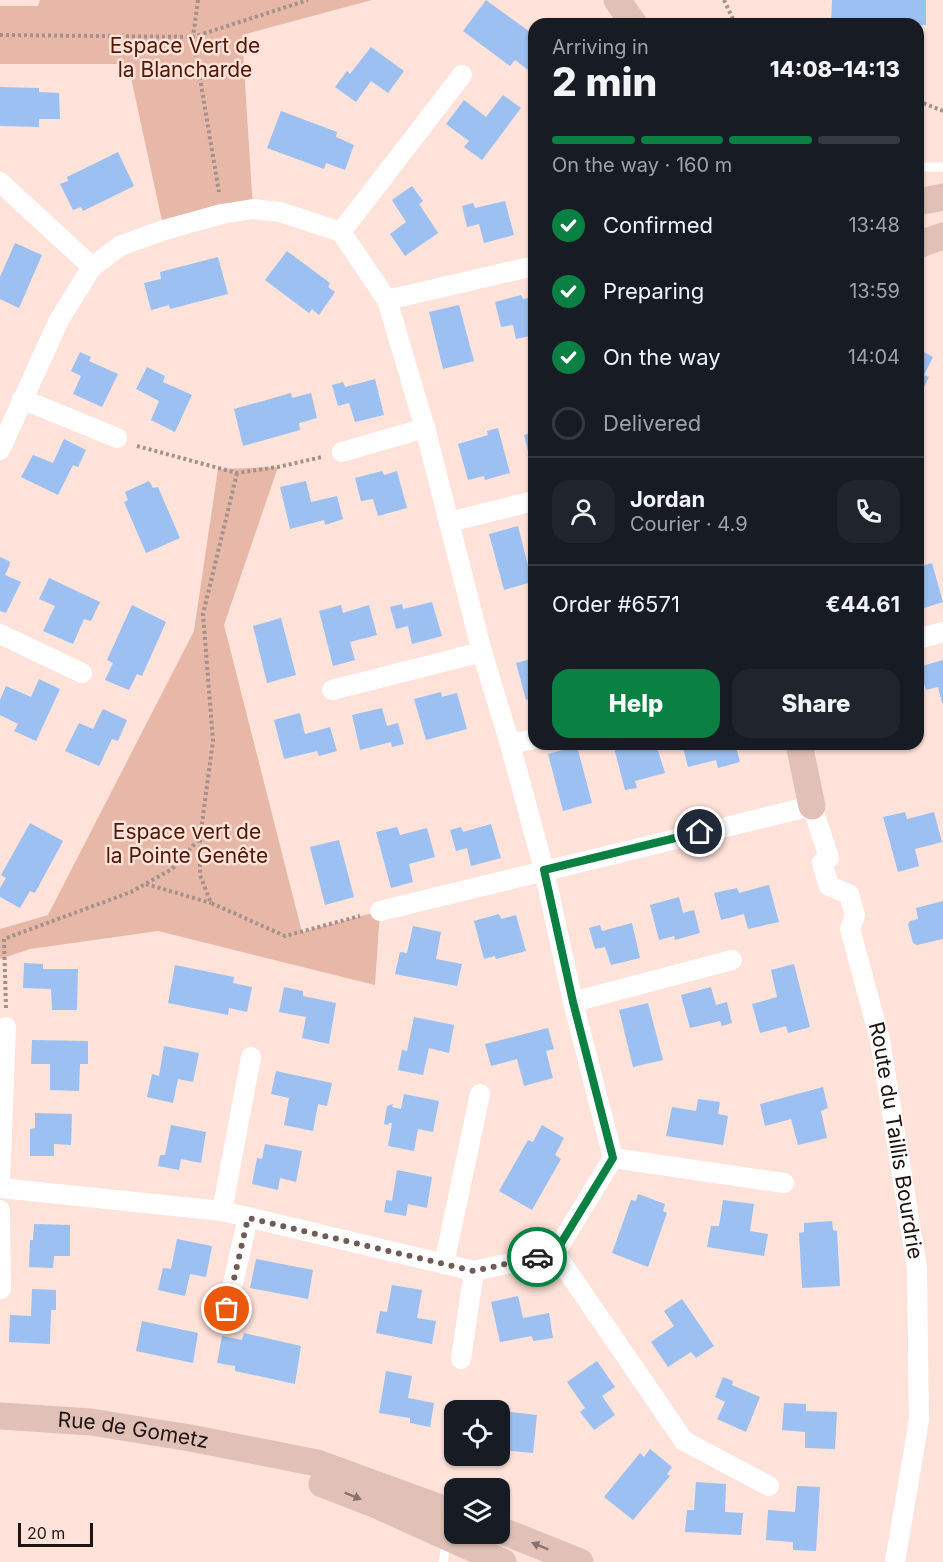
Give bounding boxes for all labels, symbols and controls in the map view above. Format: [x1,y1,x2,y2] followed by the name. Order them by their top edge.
[110,33,260,82] park label: Espace Vert de la Blancharde
[552,35,649,59] text: Arriving in
[770,56,900,82] text: 14:08–14:13
[552,58,657,105] text: 2 min
[552,153,732,177] text: On the way · 160 m
[552,209,585,242] icon: check
[603,212,713,238] text: Confirmed
[848,213,900,237] text: 13:48
[552,275,585,308] icon: check
[603,278,704,304] text: Preparing
[849,279,900,303] text: 13:59
[552,341,585,374] icon: check
[603,344,721,370] text: On the way
[848,345,900,369] text: 14:04
[603,410,701,436] text: Delivered
[552,480,615,543] button: person
[837,480,900,543] button: phone
[630,486,705,512] text: Jordan
[630,512,748,536] text: Courier · 4.9
[552,591,680,617] text: Order #6571
[825,591,900,617] text: €44.61
[552,669,720,738] button: Help
[732,669,900,738] button: Share
[674,806,725,857] pin
[683,815,716,848] icon: home
[106,819,268,868] park label: Espace vert de la Pointe Genête
[864,1019,928,1261] street label: Route du Taillis Bourdrie
[507,1227,567,1287] courier
[521,1241,554,1274] icon: car
[201,1283,252,1334] pin
[210,1292,243,1325] icon: bag
[444,1400,510,1544] map controls
[444,1400,510,1466] button: locate
[57,1407,211,1453] street label: Rue de Gometz
[444,1478,510,1544] button: layers
[344,1492,362,1501] one-way arrow
[18,1520,93,1548] scale bar
[27,1523,65,1543] text: 20 m
[531,1541,549,1550] one-way arrow

